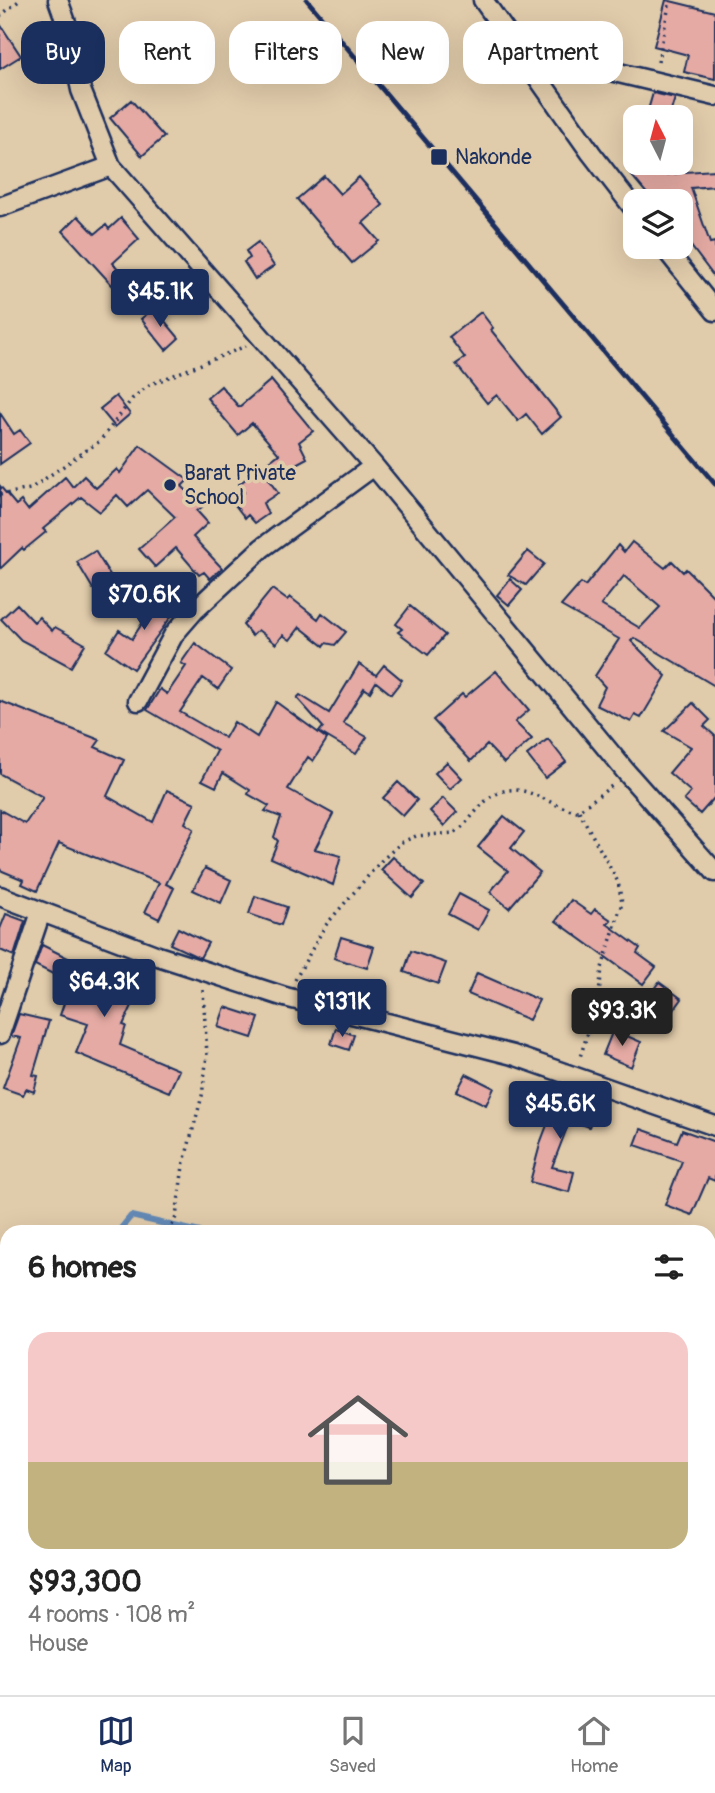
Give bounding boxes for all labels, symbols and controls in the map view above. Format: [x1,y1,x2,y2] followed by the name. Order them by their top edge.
[21,21,105,84] chip: Buy
[119,21,215,84] chip: Rent
[229,21,342,84] chip: Filters
[356,21,449,84] chip: New
[463,21,623,84] chip: Apartment
[623,105,693,175] north arrow
[623,105,693,259] map controls
[455,144,532,171] place label: Nakonde
[429,147,449,167] marker: Nakonde
[623,189,693,259] button: layers
[103,270,217,329] pin: $45.1K
[127,277,193,306] text: $45.1K
[184,460,296,511] place label: Barat Private School
[162,477,178,493] marker: Barat Private School
[87,572,201,632] pin: $70.6K
[108,580,180,609] text: $70.6K
[47,960,161,1019] pin: $64.3K
[69,967,139,996] text: $64.3K
[293,979,391,1039] pin: $131K
[313,987,371,1016] text: $131K
[565,988,679,1048] pin: $93.3K
[588,996,656,1025] text: $93.3K
[503,1082,617,1141] pin: $45.6K
[525,1089,595,1118] text: $45.6K
[650,1248,688,1286] icon: filters
[28,1249,136,1286] text: 6 homes
[295,1377,421,1503] icon: home
[28,1563,142,1600] text: $93,300
[28,1600,195,1629] text: 4 rooms · 108 m²
[28,1629,88,1658] text: House
[97,1712,135,1778] tab: Map
[329,1712,376,1778] tab: Saved
[570,1712,618,1778] tab: Home

